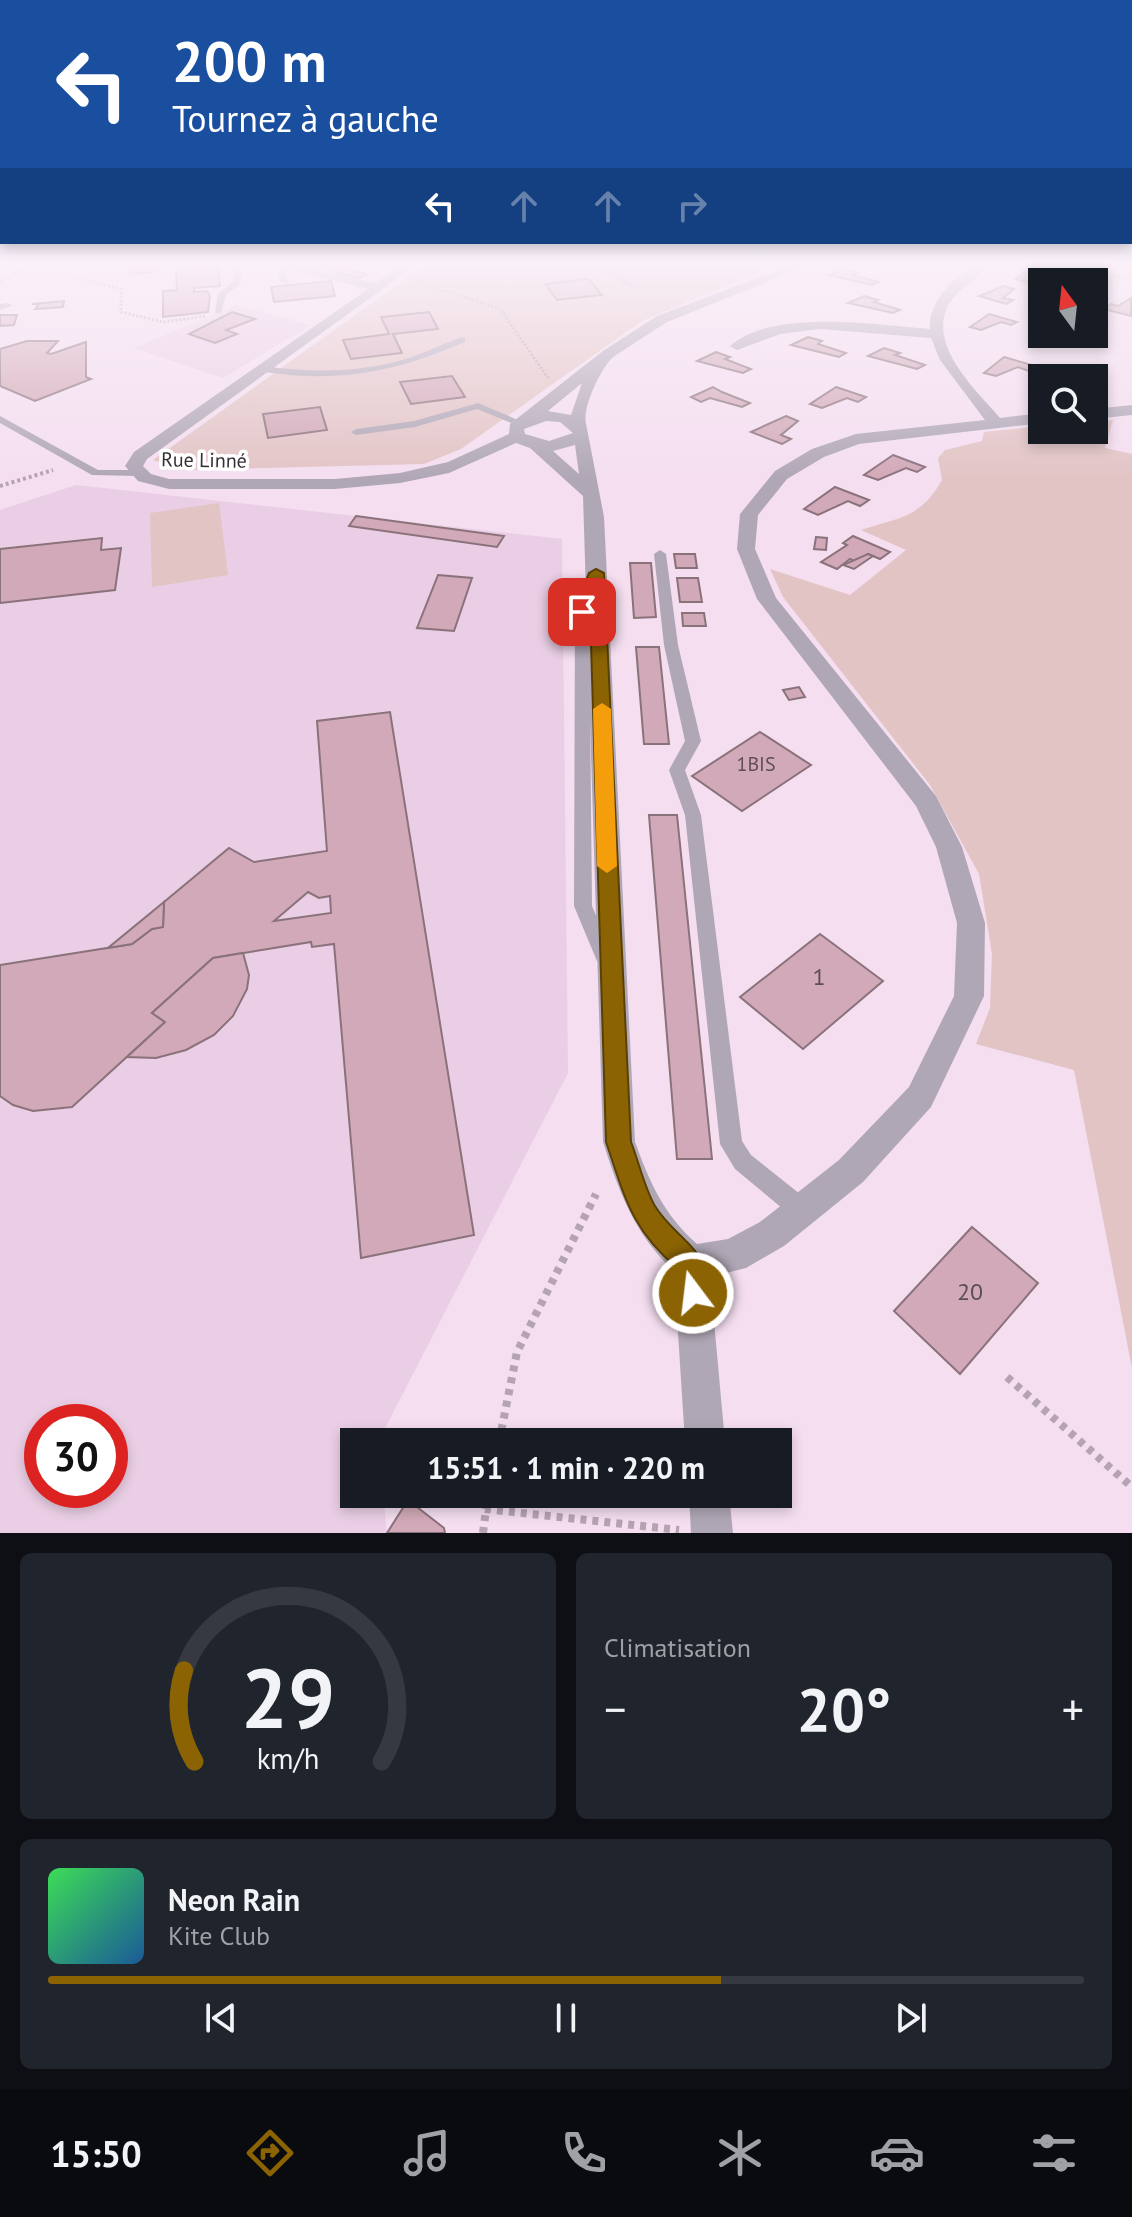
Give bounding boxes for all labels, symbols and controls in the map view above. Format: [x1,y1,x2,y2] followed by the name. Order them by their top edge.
[172,25,327,97] text: 200 m
[40,32,144,136] icon: left
[172,95,439,142] text: Tournez à gauche
[418,184,462,228] icon: left
[502,184,546,228] icon: ahead
[586,184,630,228] icon: ahead
[670,184,714,228] icon: right
[1028,268,1108,348] north arrow
[1028,268,1108,444] map controls
[1028,364,1108,444] button: search
[161,446,247,474] street label: Rue Linné
[548,578,616,646] pin
[560,590,604,634] icon: arrive
[736,751,776,777] house number: 1BIS
[812,961,826,992] house number: 1
[651,1251,735,1335] position arrow
[957,1276,983,1307] house number: 20
[24,1404,128,1508] speed limit sign: 30
[427,1448,705,1487] text: 15:51 · 1 min · 220 m
[604,1631,751,1664] text: Climatisation
[241,1643,335,1751] text: 29
[797,1670,891,1748] text: 20°
[604,1680,626,1737] text: −
[1062,1680,1084,1737] text: +
[257,1740,319,1777] text: km/h
[168,1880,300,1919] text: Neon Rain
[168,1919,270,1952] text: Kite Club
[199,1996,243,2040] icon: previous
[544,1996,588,2040] icon: pause
[889,1996,933,2040] icon: next
[242,2125,298,2181] icon: directions
[399,2125,455,2181] icon: music
[556,2125,612,2181] icon: phone
[712,2125,768,2181] icon: climate
[869,2125,925,2181] icon: car
[1026,2125,1082,2181] icon: filters
[50,2130,142,2177] text: 15:50

